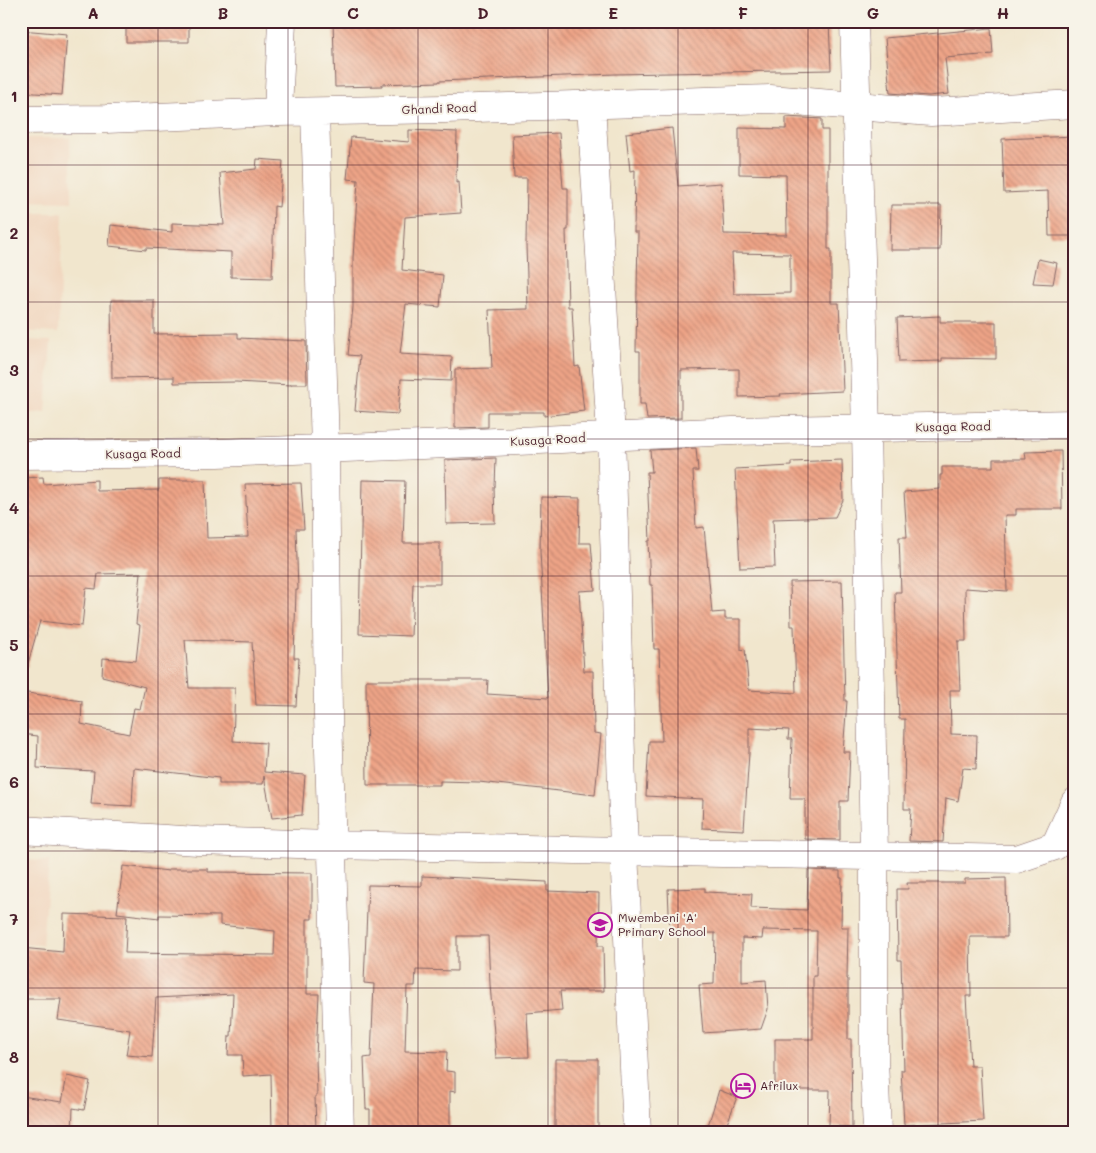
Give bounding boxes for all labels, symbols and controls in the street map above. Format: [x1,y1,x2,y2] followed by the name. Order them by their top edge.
[87,2,99,23] text: A
[218,2,228,23] text: B
[347,2,359,23] text: C
[477,2,489,23] text: D
[608,2,618,23] text: E
[738,2,748,23] text: F
[867,2,879,23] text: G
[997,2,1009,23] text: H
[10,85,18,106] text: 1
[401,99,477,117] street label: Ghandi Road
[10,222,19,243] text: 2
[9,359,19,380] text: 3
[915,417,991,435] street label: Kusaga Road
[510,429,586,449] street label: Kusaga Road
[105,444,181,462] street label: Kusaga Road
[9,497,19,518] text: 4
[9,634,19,655] text: 5
[9,771,19,792] text: 6
[10,908,19,929] text: 7
[618,909,706,939] place label: Mwembeni 'A' Primary School
[587,912,613,938] school or university icon: Mwembeni 'A' Primary School
[9,1046,19,1067] text: 8
[730,1073,756,1099] hotel icon: Afrilux
[760,1077,798,1093] place label: Afrilux

